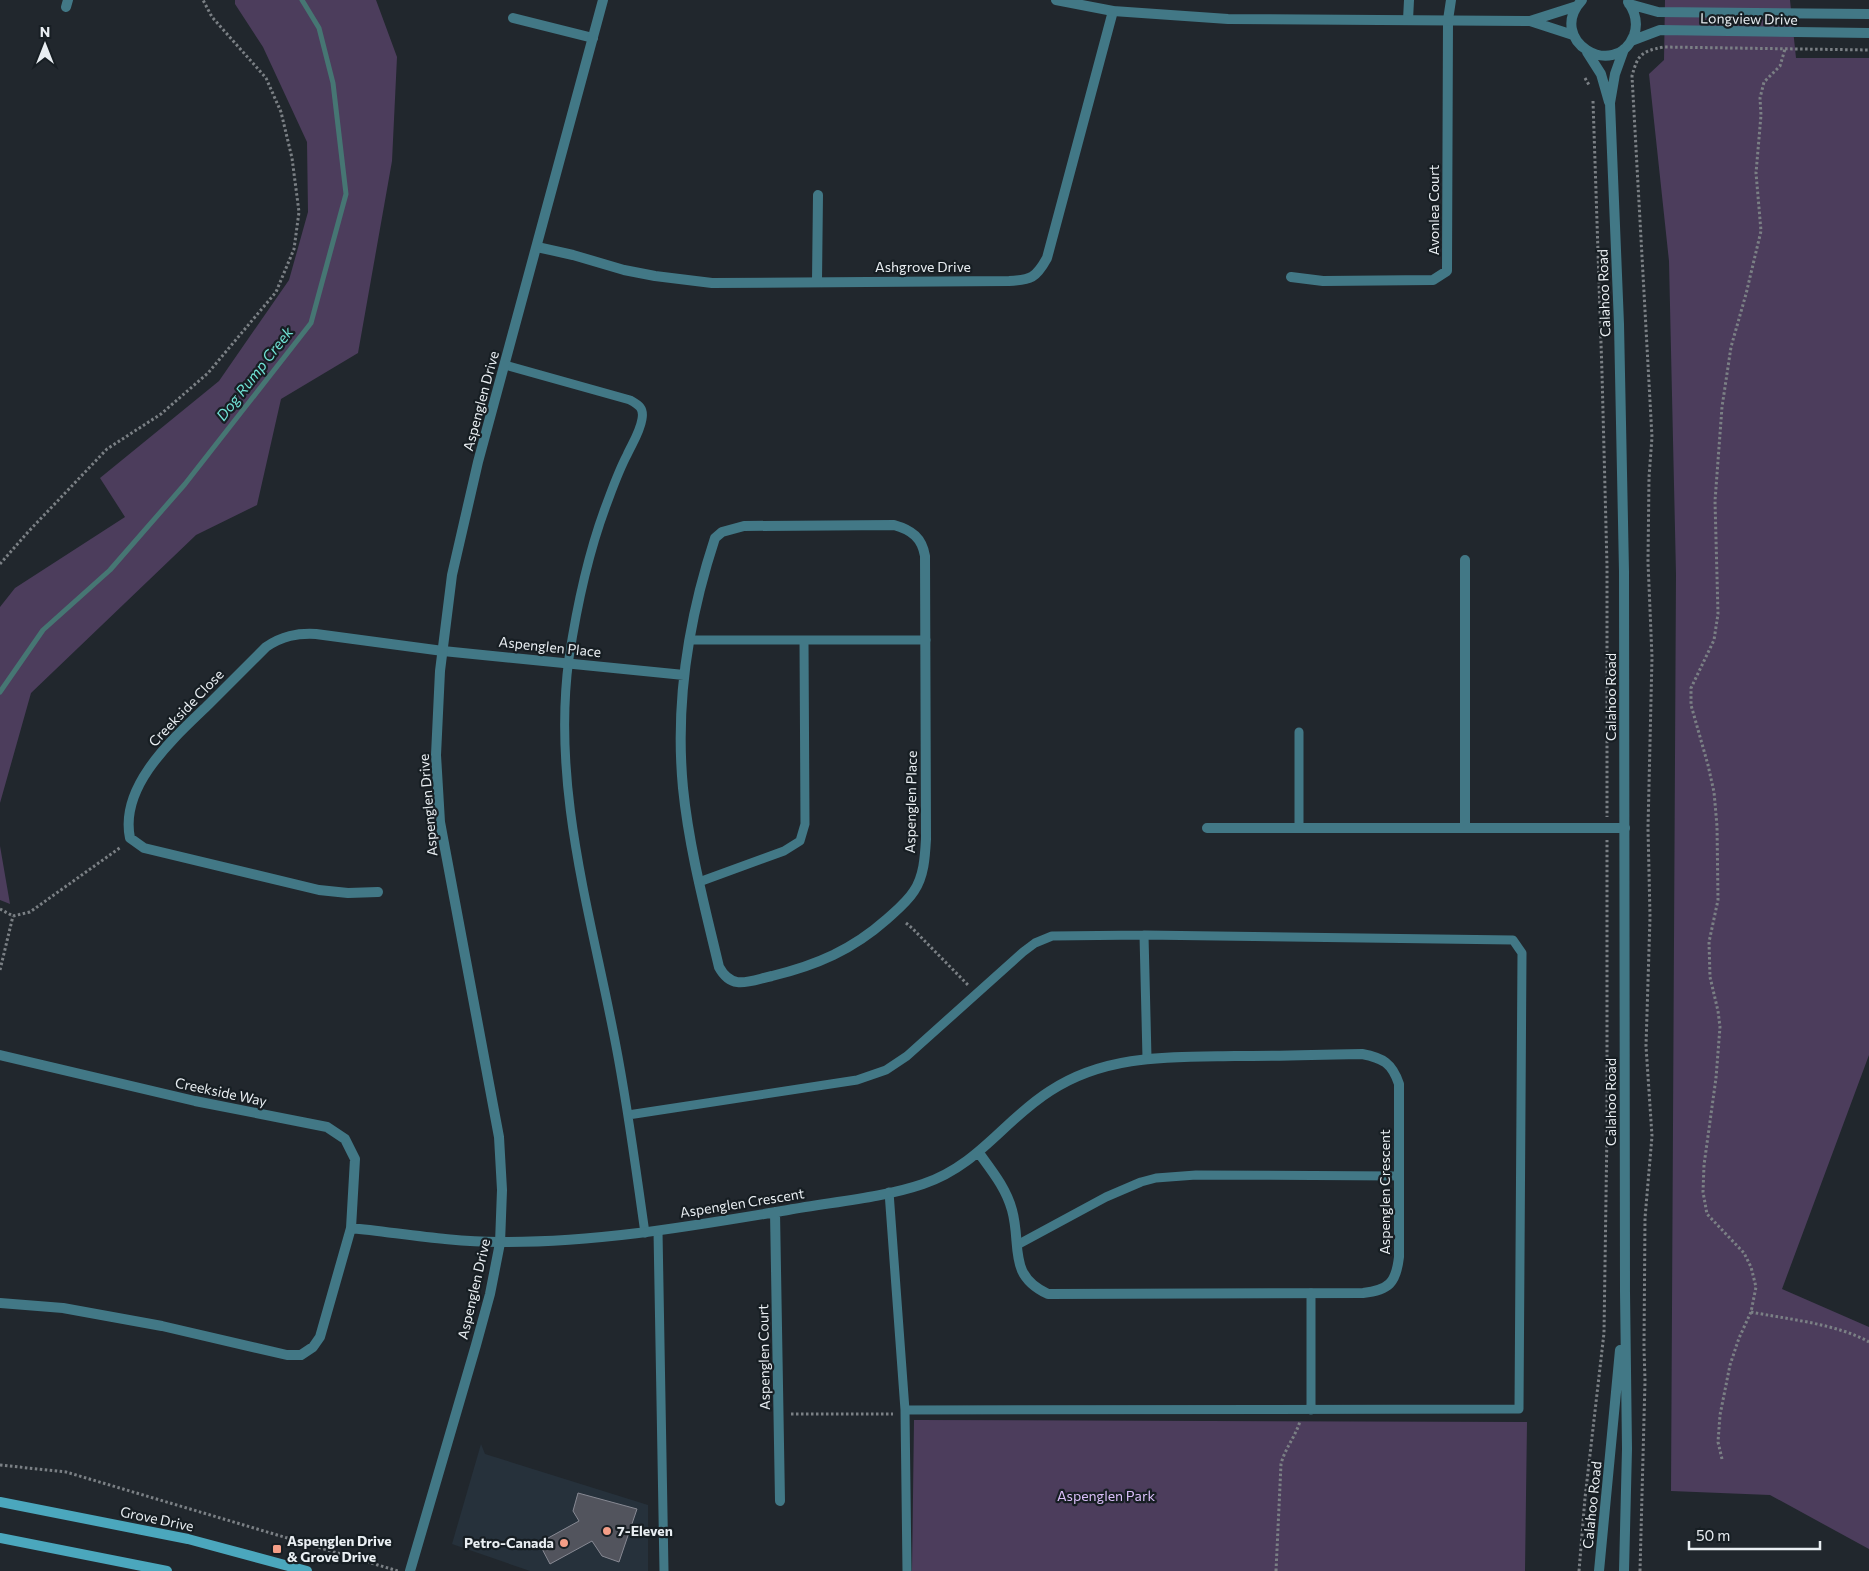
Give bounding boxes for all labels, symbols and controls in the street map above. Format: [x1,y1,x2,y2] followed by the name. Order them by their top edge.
[1700,9,1798,28] street label: Longview Drive
[20,20,70,70] north arrow
[40,23,50,40] text: N
[1425,164,1442,255] street label: Avonlea Court
[1593,249,1614,337] street label: Calahoo Road
[875,258,971,275] street label: Ashgrove Drive
[212,322,297,424] water label: Dog Rump Creek
[459,349,502,453] street label: Aspenglen Drive
[498,633,602,660] street label: Aspenglen Place
[1602,653,1619,741] street label: Calahoo Road
[145,666,227,750] street label: Creekside Close
[901,750,920,854] street label: Aspenglen Place
[415,753,440,857] street label: Aspenglen Drive
[1602,1058,1619,1146] street label: Calahoo Road
[174,1073,269,1110] street label: Creekside Way
[1376,1129,1393,1255] street label: Aspenglen Crescent
[679,1184,806,1221] street label: Aspenglen Crescent
[454,1237,493,1341] street label: Aspenglen Drive
[754,1304,773,1410] street label: Aspenglen Court
[1578,1460,1605,1550] street label: Calahoo Road
[1057,1487,1156,1504] park label: Aspenglen Park
[119,1502,195,1535] street label: Grove Drive
[1689,1518,1820,1550] scale bar
[617,1522,673,1539] place label: 7-Eleven
[601,1525,613,1537] marker: 7-Eleven
[1696,1526,1730,1544] text: 50 m
[287,1532,392,1565] place label: Aspenglen Drive & Grove Drive
[464,1534,554,1551] place label: Petro-Canada
[558,1537,570,1549] marker: Petro-Canada
[271,1543,283,1555] marker: Aspenglen Drive & Grove Drive

